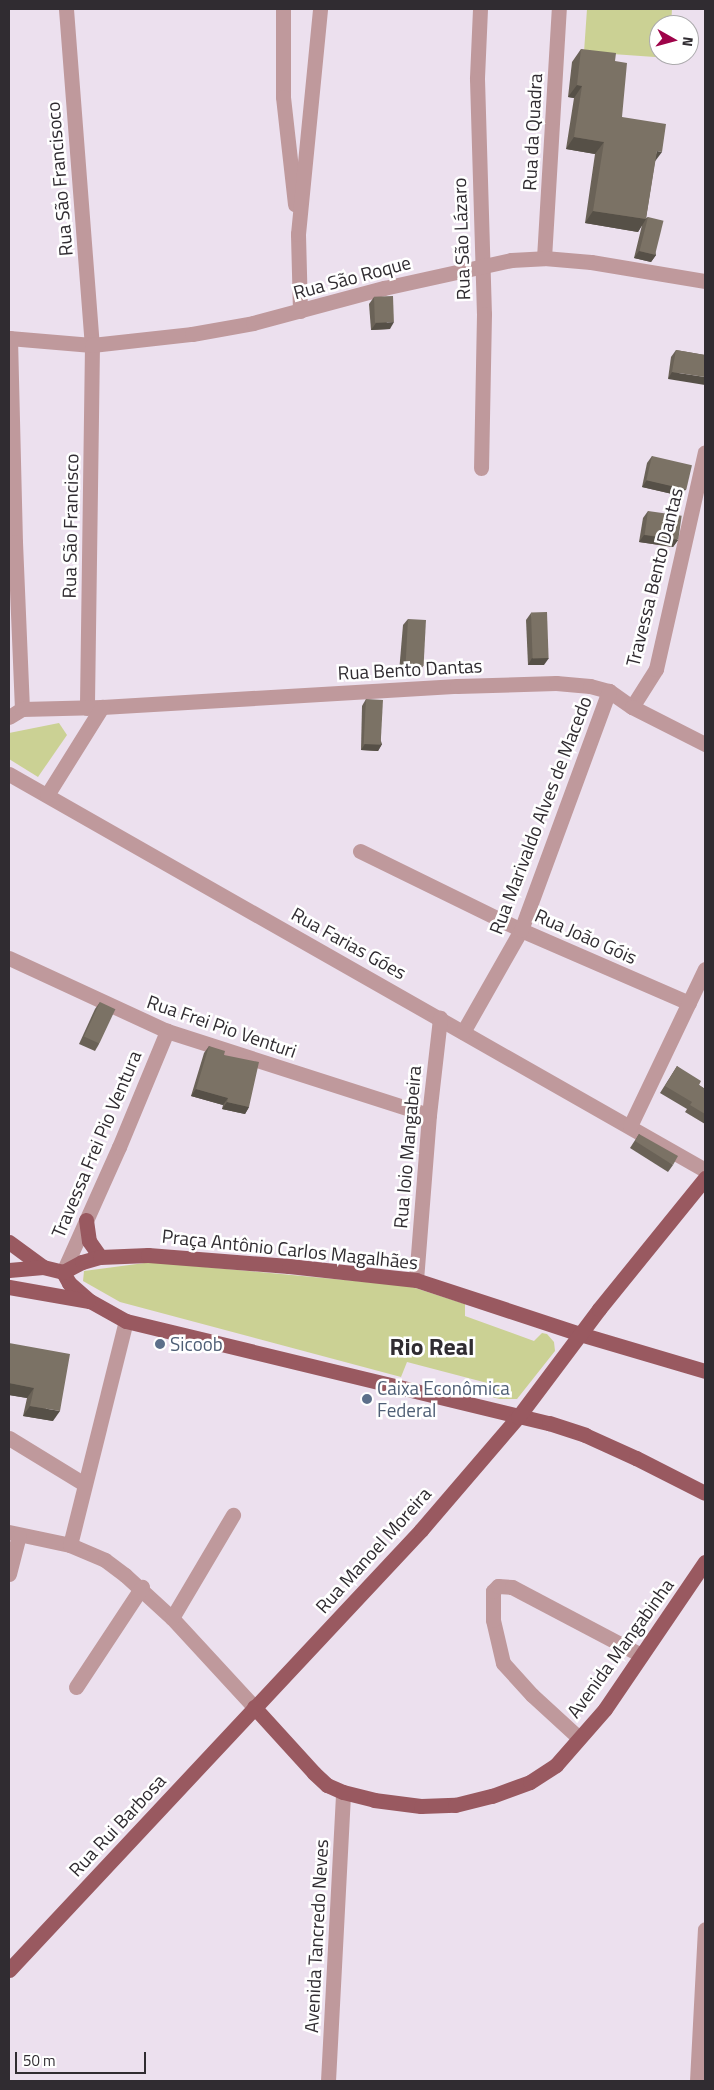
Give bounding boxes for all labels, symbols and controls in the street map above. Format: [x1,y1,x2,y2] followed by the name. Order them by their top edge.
[649,15,699,65] north arrow
[677,36,699,48] text: N
[518,73,546,191] street label: Rua da Quadra
[41,101,77,257] street label: Rua São Francisoco
[447,177,475,301] street label: Rua São Lázaro
[291,250,413,304] street label: Rua São Roque
[57,453,83,599] street label: Rua São Francisco
[621,485,687,669] street label: Travessa Bento Dantas
[337,654,483,684] street label: Rua Bento Dantas
[484,693,596,937] street label: Rua Marivaldo Alves de Macedo
[288,902,410,984] street label: Rua Farias Góes
[531,903,641,969] street label: Rua João Góis
[144,990,300,1062] street label: Rua Frei Pio Venturi
[46,1047,146,1241] street label: Travessa Frei Pio Ventura
[389,1065,425,1229] street label: Rua Ioio Mangabeira
[161,1224,419,1274] street label: Praça Antônio Carlos Magalhães
[170,1333,223,1355] place label: Sicoob
[390,1333,474,1361] district label: Rio Real
[154,1338,166,1350] marker: Sicoob
[377,1377,510,1421] place label: Caixa Econômica Federal
[361,1393,373,1405] marker: Caixa Econômica Federal
[311,1482,435,1618] street label: Rua Manoel Moreira
[562,1574,678,1722] street label: Avenida Mangabinha
[64,1769,170,1881] street label: Rua Rui Barbosa
[300,1839,332,2033] street label: Avenida Tancredo Neves
[18,2042,149,2074] scale bar
[23,2049,56,2072] text: 50 m

